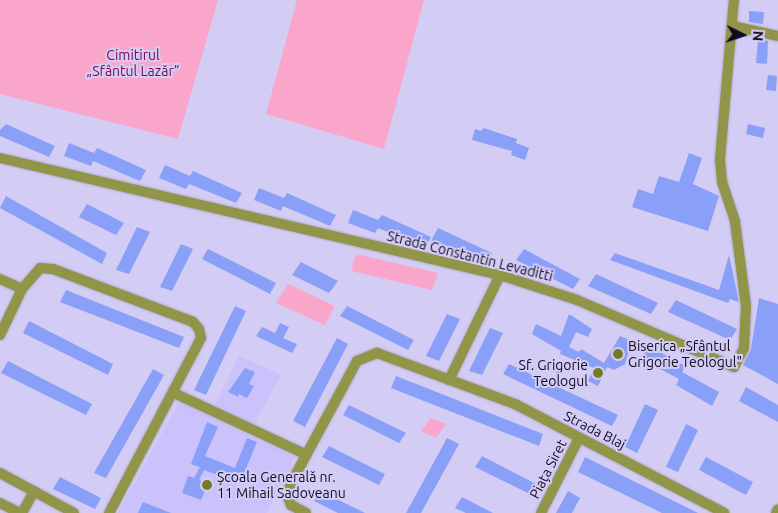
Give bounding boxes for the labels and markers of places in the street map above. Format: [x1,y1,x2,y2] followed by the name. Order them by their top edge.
[628,338,742,371] place label: Biserica „Sfântul Grigorie Teologul"
[612,348,624,360] marker: Biserica „Sfântul Grigorie Teologul"
[519,357,588,390] place label: Sf. Grigorie Teologul
[592,367,604,379] marker: Sf. Grigorie Teologul
[217,469,346,502] place label: Școala Generală nr. 11 Mihail Sadoveanu
[201,479,213,491] marker: Școala Generală nr. 11 Mihail Sadoveanu

